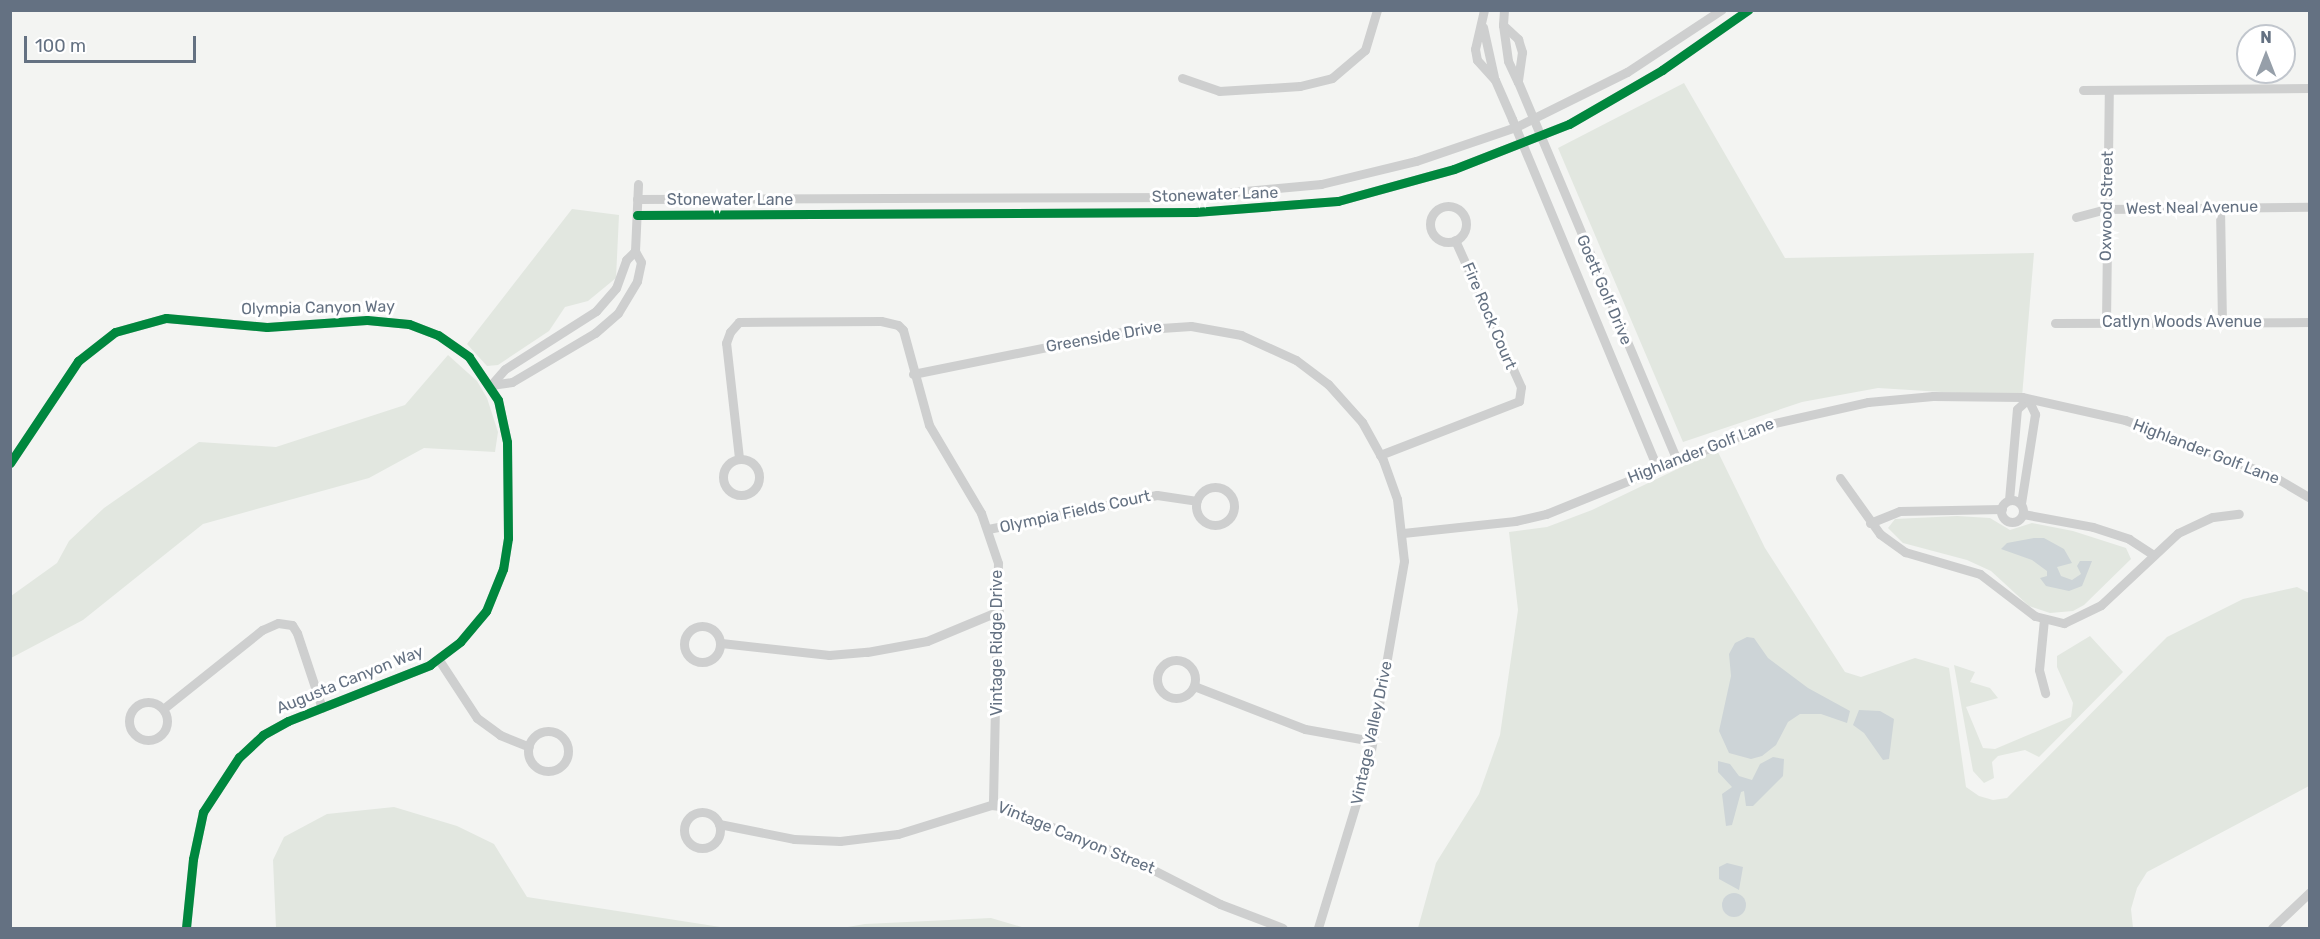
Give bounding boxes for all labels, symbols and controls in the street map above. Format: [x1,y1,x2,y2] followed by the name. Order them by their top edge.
[27,24,200,62] scale bar
[2236,24,2296,84] north arrow
[2260,28,2272,47] text: N
[35,35,86,57] text: 100 m
[2096,151,2118,261] street label: Oxwood Street
[1151,183,1279,207] street label: Stonewater Lane
[667,190,793,210] street label: Stonewater Lane
[2126,197,2258,219] street label: West Neal Avenue
[1572,232,1636,348] street label: Goett Golf Drive
[1458,260,1520,372] street label: Fire Rock Court
[241,297,395,319] street label: Olympia Canyon Way
[2102,312,2262,332] street label: Catlyn Woods Avenue
[1045,317,1163,357] street label: Greenside Drive
[1625,414,1777,488] street label: Highlander Golf Lane
[2130,415,2282,489] street label: Highlander Golf Lane
[998,487,1152,537] street label: Olympia Fields Court
[987,570,1007,716] street label: Vintage Ridge Drive
[274,642,426,718] street label: Augusta Canyon Way
[1347,659,1397,807] street label: Vintage Valley Drive
[995,798,1157,878] street label: Vintage Canyon Street

